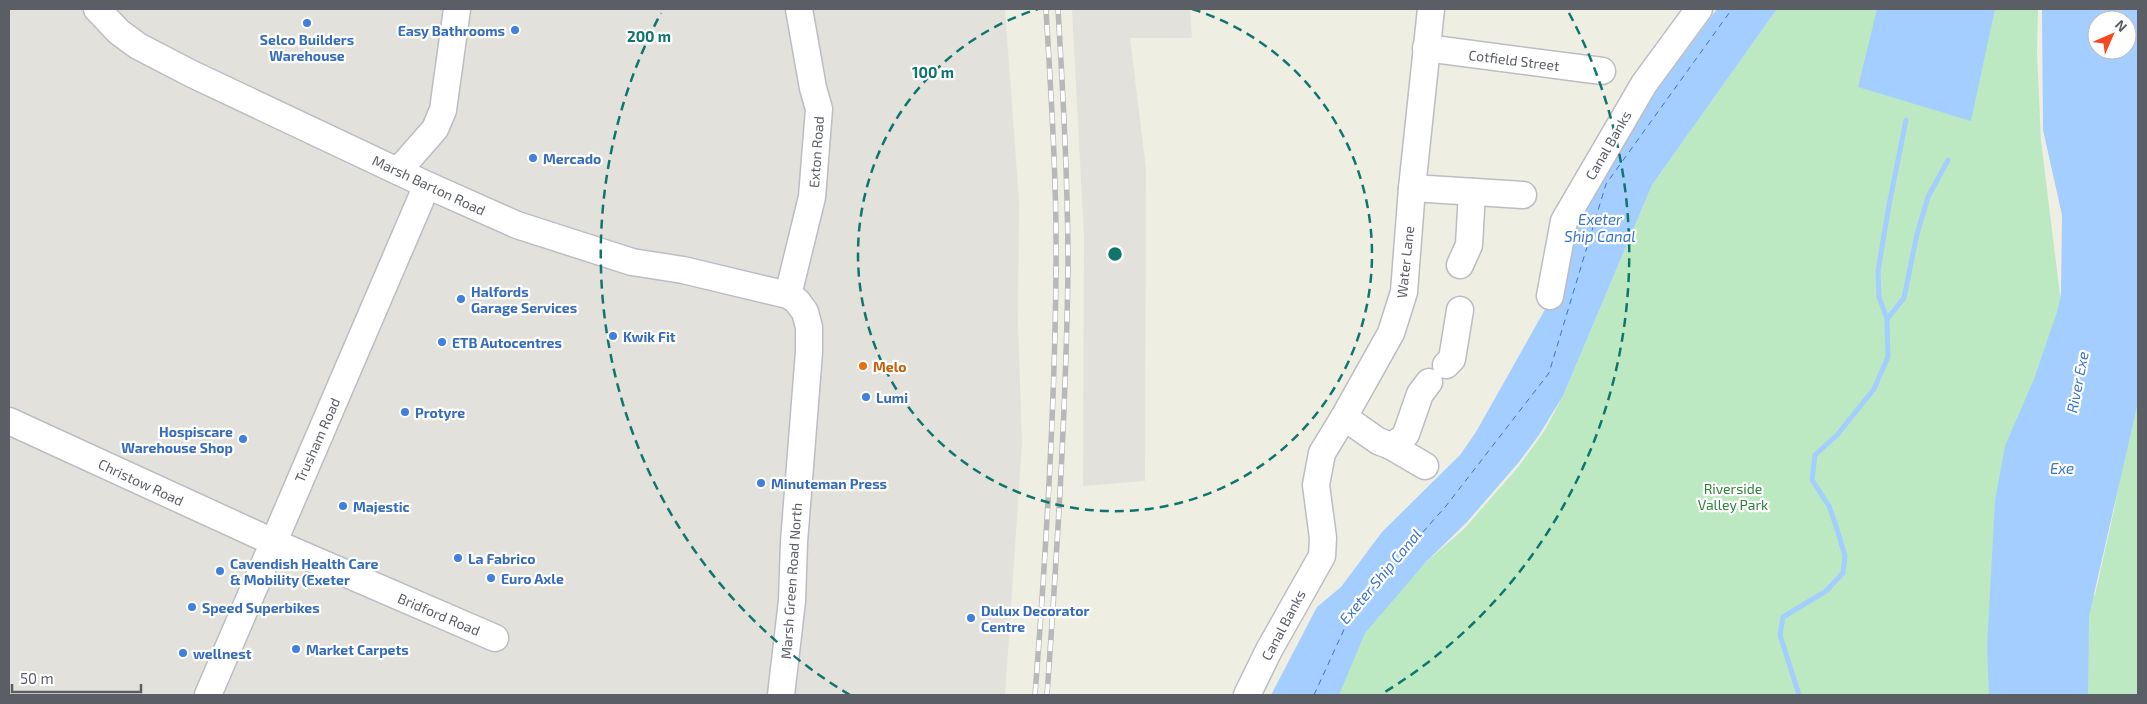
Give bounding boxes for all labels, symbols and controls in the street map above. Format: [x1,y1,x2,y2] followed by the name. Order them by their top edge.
[2087,10,2137,60] north arrow
[2112,16,2131,35] text: N
[301,17,313,29] marker: Selco Builders Warehouse
[398,22,505,39] place label: Easy Bathrooms
[509,24,521,36] marker: Easy Bathrooms
[627,27,671,45] text: 200 m
[260,31,354,64] place label: Selco Builders Warehouse
[1468,46,1560,74] street label: Cotfield Street
[912,63,954,81] text: 100 m
[1581,107,1635,183] street label: Canal Banks
[805,115,827,189] street label: Exton Road
[543,150,601,167] place label: Mercado
[370,151,488,219] street label: Marsh Barton Road
[527,152,539,164] marker: Mercado
[1564,210,1636,245] water label: Exeter Ship Canal
[1393,225,1417,299] street label: Water Lane
[1106,245,1124,263] centre of rings
[471,283,577,316] place label: Halfords Garage Services
[455,293,467,305] marker: Halfords Garage Services
[623,328,676,345] place label: Kwik Fit
[607,330,619,342] marker: Kwik Fit
[452,334,562,351] place label: ETB Autocentres
[436,336,448,348] marker: ETB Autocentres
[2062,350,2092,414] water label: River Exe
[873,358,907,375] place label: Melo
[857,360,869,372] marker: Melo
[876,389,908,406] place label: Lumi
[860,391,872,403] marker: Lumi
[291,395,343,485] street label: Trusham Road
[415,404,465,421] place label: Protyre
[399,406,411,418] marker: Protyre
[121,423,233,456] place label: Hospiscare Warehouse Shop
[237,433,249,445] marker: Hospiscare Warehouse Shop
[96,455,186,509] street label: Christow Road
[2050,459,2074,477] water label: Exe
[771,475,887,492] place label: Minuteman Press
[755,477,767,489] marker: Minuteman Press
[1698,480,1768,513] park label: Riverside Valley Park
[353,498,410,515] place label: Majestic
[337,500,349,512] marker: Majestic
[777,502,805,660] street label: Marsh Green Road North
[1335,525,1425,627] water label: Exeter Ship Canal
[468,550,535,567] place label: La Fabrico
[452,552,464,564] marker: La Fabrico
[230,555,379,588] place label: Cavendish Health Care & Mobility (Exeter
[214,565,226,577] marker: Cavendish Health Care & Mobility (Exeter
[501,570,564,587] place label: Euro Axle
[485,572,497,584] marker: Euro Axle
[1257,587,1309,663] street label: Canal Banks
[395,589,483,639] street label: Bridford Road
[202,599,320,616] place label: Speed Superbikes
[186,601,198,613] marker: Speed Superbikes
[981,602,1089,635] place label: Dulux Decorator Centre
[965,612,977,624] marker: Dulux Decorator Centre
[306,641,409,658] place label: Market Carpets
[290,643,302,655] marker: Market Carpets
[193,645,252,662] place label: wellnest
[177,647,189,659] marker: wellnest
[12,662,141,694] scale bar
[20,669,54,687] text: 50 m

